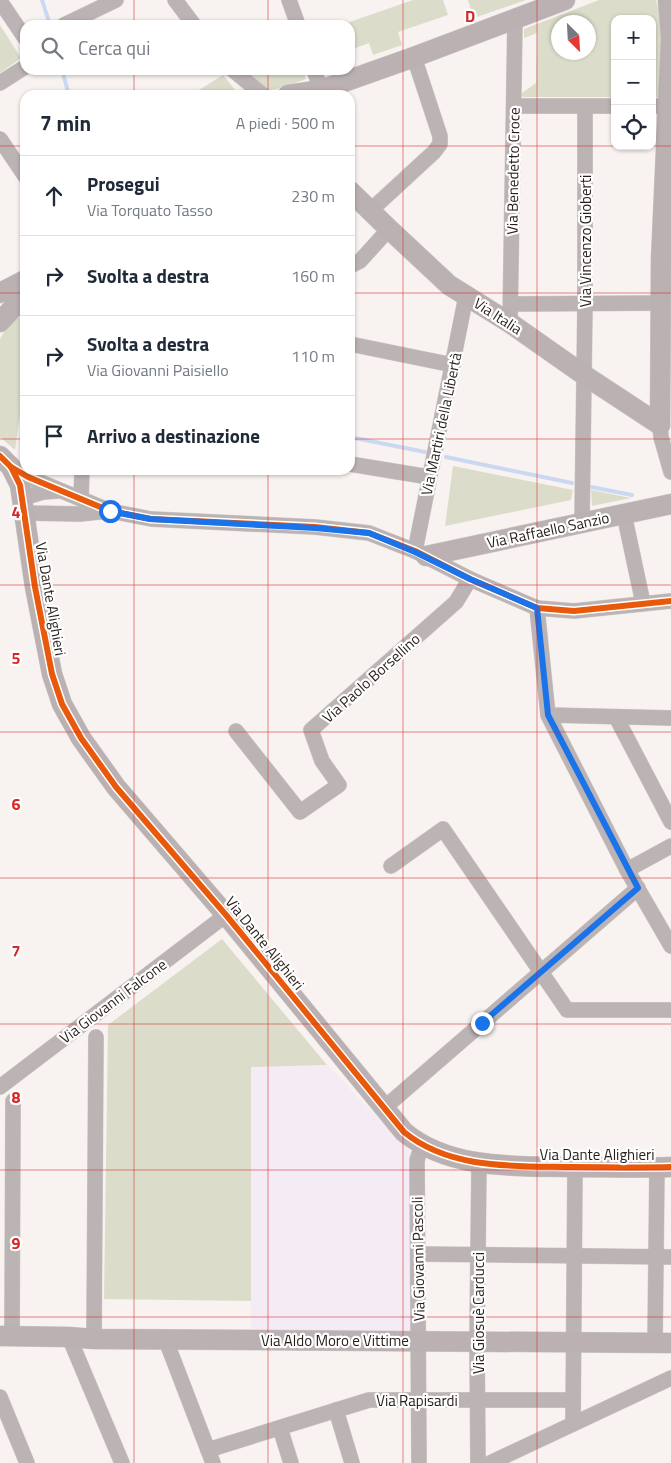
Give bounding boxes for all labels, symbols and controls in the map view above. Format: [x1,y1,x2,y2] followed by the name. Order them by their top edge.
[465,4,475,28] text: D
[551,15,596,60] north arrow
[611,15,656,150] map controls
[611,15,656,60] button: +
[20,20,355,75] search box
[78,33,150,62] text: Cerca qui
[38,34,66,62] icon: search
[611,60,656,105] button: −
[611,105,656,150] button: locate
[40,107,91,139] text: 7 min
[500,107,526,235] street label: Via Benedetto Croce
[236,111,335,135] text: A piedi · 500 m
[87,169,160,198] text: Prosegui
[574,175,597,307] street label: Via Vincenzo Gioberti
[40,182,68,210] icon: ahead
[291,184,335,208] text: 230 m
[87,198,213,222] text: Via Torquato Tasso
[87,261,209,290] text: Svolta a destra
[40,262,68,290] icon: right
[291,264,335,288] text: 160 m
[469,292,527,340] street label: Via Italia
[87,329,209,358] text: Svolta a destra
[40,342,68,370] icon: right
[291,344,335,368] text: 110 m
[415,350,467,498] street label: Via Martiri della Libertà
[87,358,229,382] text: Via Giovanni Paisiello
[87,421,260,450] text: Arrivo a destinazione
[40,422,68,450] icon: arrive
[12,500,21,524] text: 4
[99,500,122,523] route start
[485,506,611,554] street label: Via Raffaello Sanzio
[30,540,72,658] street label: Via Dante Alighieri
[317,628,425,728] street label: Via Paolo Borsellino
[12,646,21,670] text: 5
[12,792,21,816] text: 6
[220,891,310,995] street label: Via Dante Alighieri
[12,939,20,963] text: 7
[55,953,171,1049] street label: Via Giovanni Falcone
[471,1012,494,1035] route end
[12,1085,21,1109] text: 8
[540,1143,654,1166] street label: Via Dante Alighieri
[405,1196,431,1322] street label: Via Giovanni Pascoli
[12,1231,21,1255] text: 9
[467,1252,490,1374] street label: Via Giosuè Carducci
[261,1329,409,1352] street label: Via Aldo Moro e Vittime
[376,1389,458,1412] street label: Via Rapisardi

